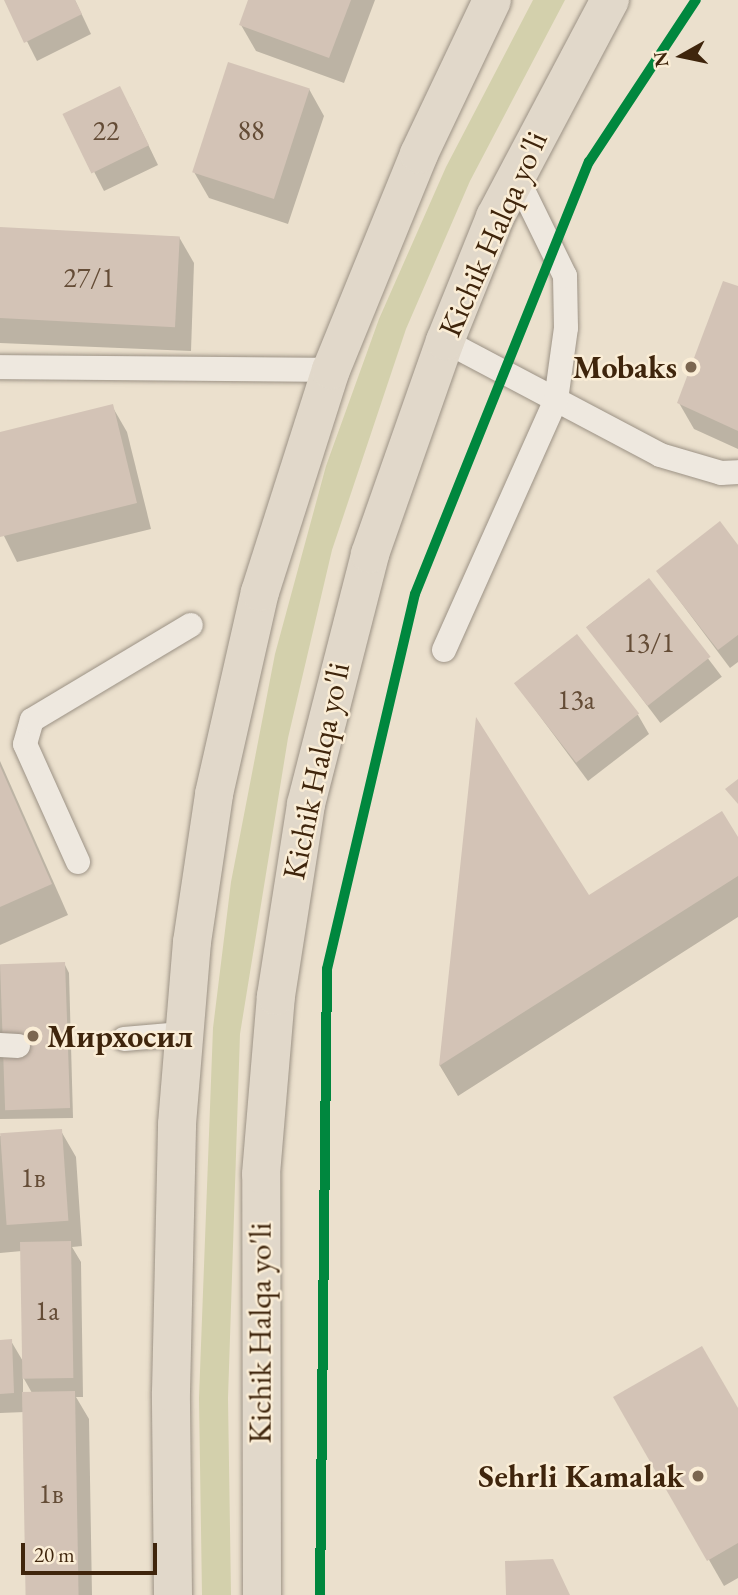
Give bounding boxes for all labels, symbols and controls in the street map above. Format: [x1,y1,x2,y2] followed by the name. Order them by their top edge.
[647,21,717,91] north arrow
[647,50,674,69] text: N
[93,113,119,147] house number: 22
[238,113,264,147] house number: 88
[430,125,556,343] street label: Kichik Halqa yo'li
[63,260,115,294] house number: 27/1
[573,348,677,386] place label: Mobaks
[683,359,699,375] marker: Mobaks
[623,625,675,659] house number: 13/1
[274,659,358,883] street label: Kichik Halqa yo'li
[557,682,595,716] house number: 13a
[47,1017,193,1055] place label: Мирхосил
[25,1028,41,1044] marker: Мирхосил
[20,1160,46,1194] house number: 1в
[241,1222,279,1444] street label: Kichik Halqa yo'li
[35,1293,59,1327] house number: 1a
[478,1457,684,1495] place label: Sehrli Kamalak
[690,1468,706,1484] marker: Sehrli Kamalak
[38,1476,64,1510] house number: 1в
[24,1528,161,1572] scale bar
[34,1541,75,1568] text: 20 m

